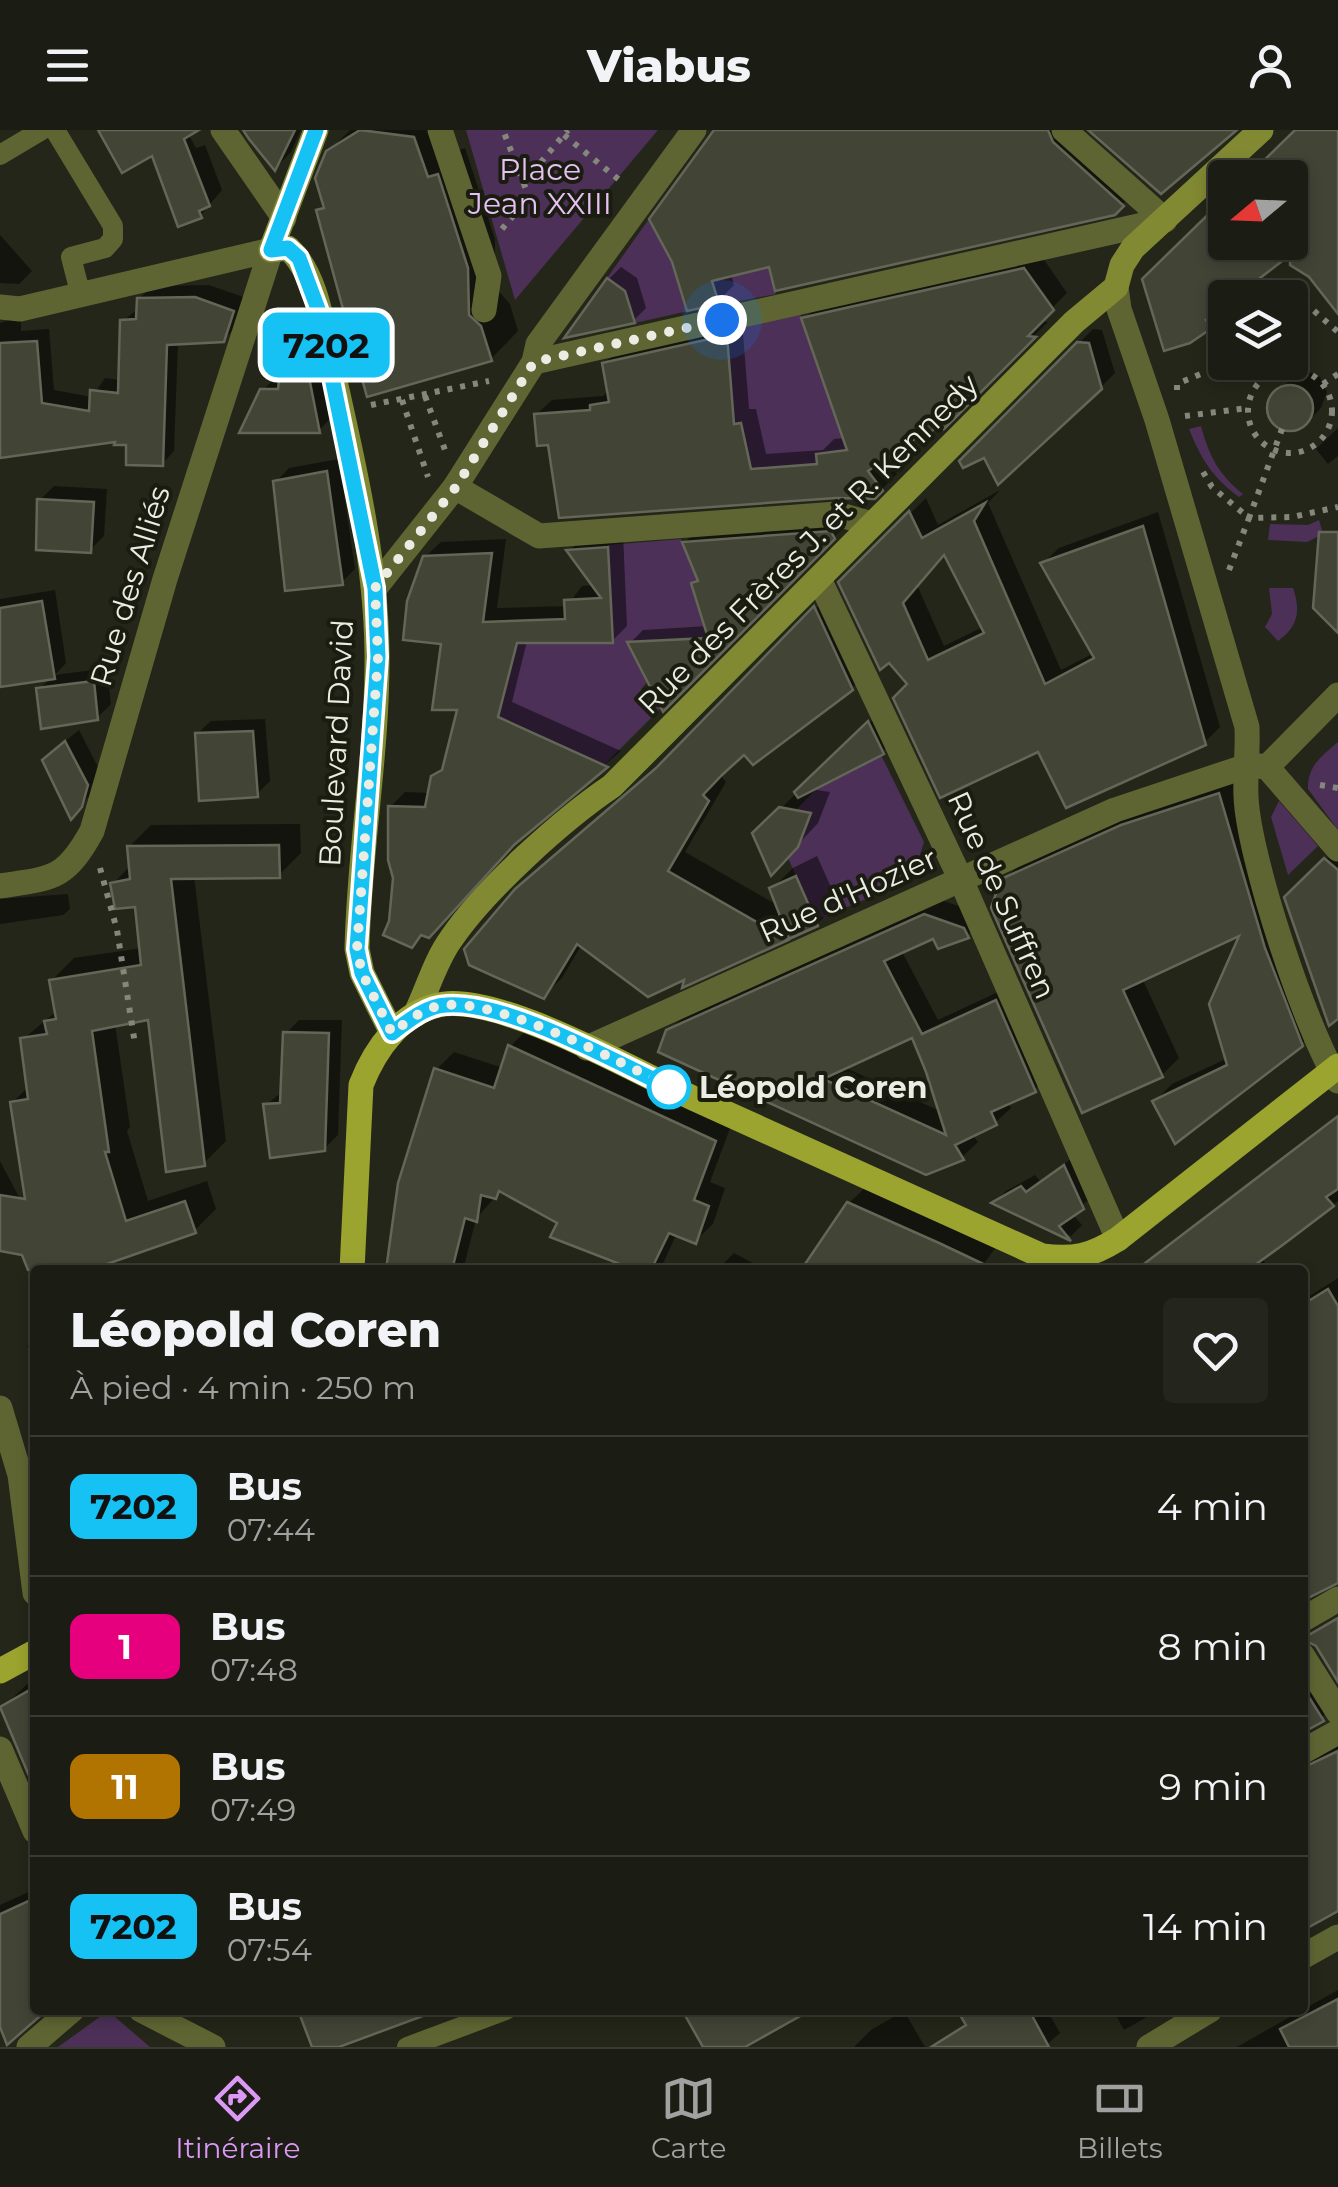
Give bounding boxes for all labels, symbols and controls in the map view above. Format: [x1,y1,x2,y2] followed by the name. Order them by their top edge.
[40,38,95,93] icon: menu
[587,38,751,93] text: Viabus
[1243,38,1298,93] icon: person
[467,151,612,222] park label: Place Jean XXIII
[1208,160,1308,260] north arrow
[1208,160,1308,380] map controls
[1208,280,1308,380] button: layers
[697,295,747,345] your location
[256,312,396,378] line badge: 7202
[283,324,369,367] text: 7202
[630,365,987,722] street label: Rue des Frères J. et R. Kennedy
[82,481,178,691] street label: Rue des Alliés
[311,618,361,868] street label: Boulevard David
[940,786,1064,1004] street label: Rue de Suffren
[753,839,943,951] street label: Rue d'Hozier
[648,1066,690,1108] marker: Léopold Coren
[699,1069,927,1106] place label: Léopold Coren
[1163,1298,1268,1403] button: heart
[70,1301,441,1359] text: Léopold Coren
[70,1368,416,1407] text: À pied · 4 min · 250 m
[227,1463,302,1510] text: Bus
[1157,1483,1268,1530] text: 4 min
[90,1485,177,1528] text: 7202
[227,1510,315,1549] text: 07:44
[210,1603,285,1650] text: Bus
[1158,1623,1268,1670] text: 8 min
[118,1625,132,1668] text: 1
[210,1650,298,1689] text: 07:48
[210,1743,285,1790] text: Bus
[1159,1763,1268,1810] text: 9 min
[111,1765,139,1808] text: 11
[210,1790,296,1829] text: 07:49
[227,1883,302,1930] text: Bus
[1143,1903,1268,1950] text: 14 min
[90,1905,177,1948] text: 7202
[227,1930,312,1969] text: 07:54
[175,2071,300,2165] tab: Itinéraire
[651,2071,727,2165] tab: Carte
[1077,2071,1163,2165] tab: Billets

